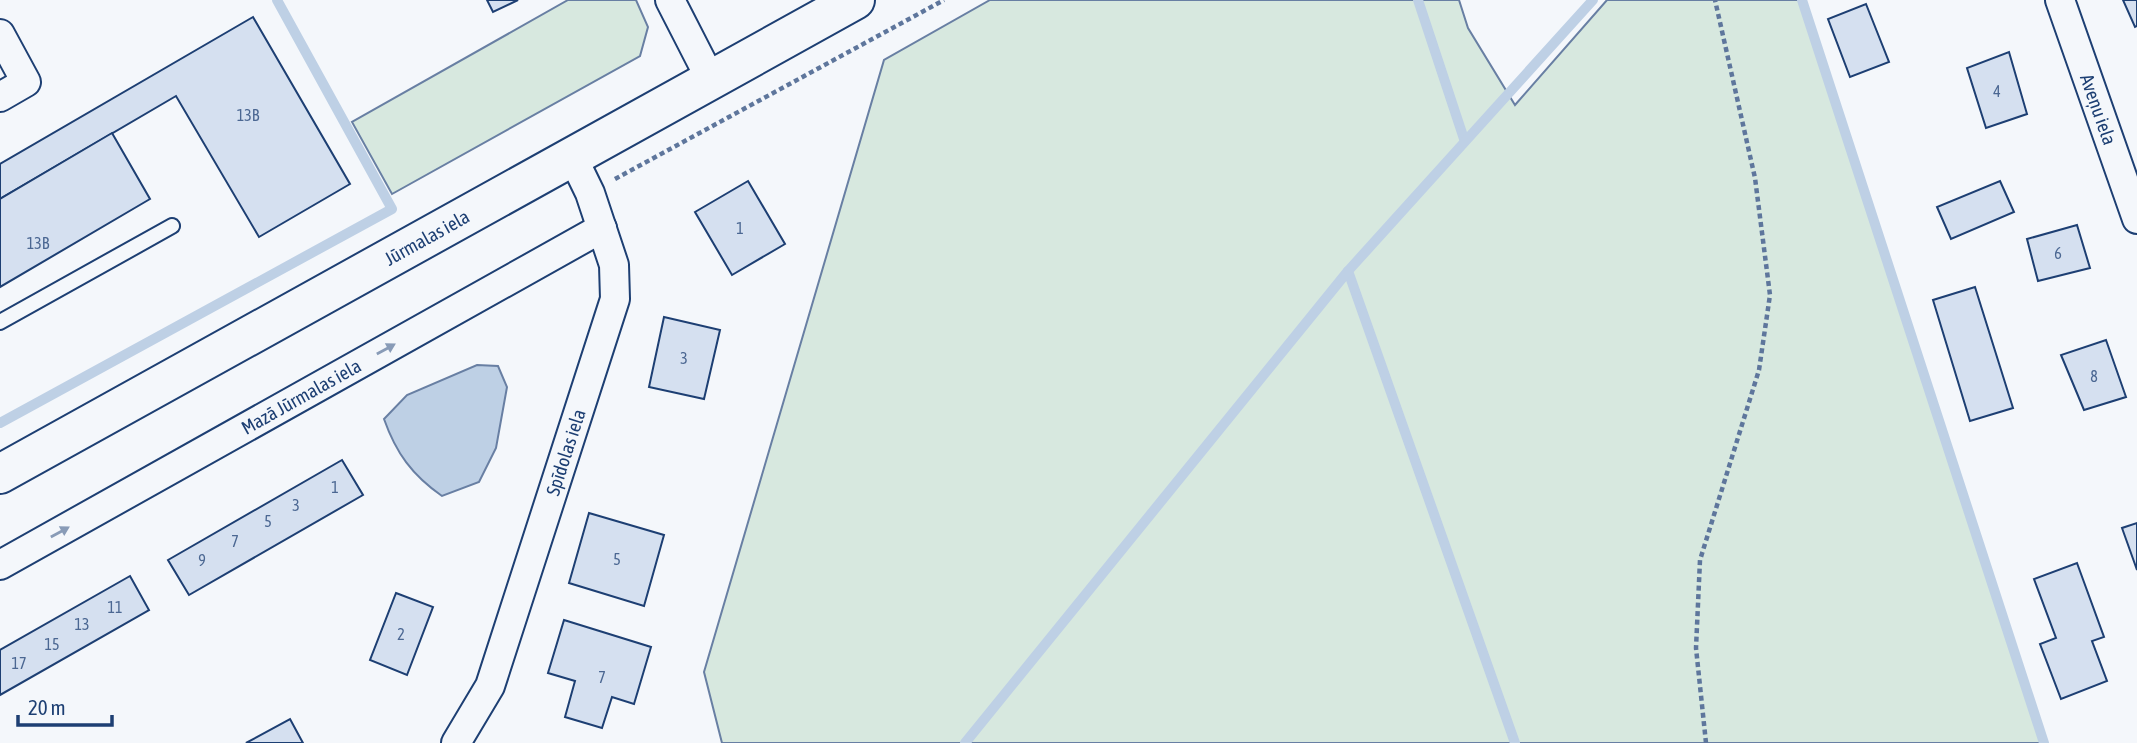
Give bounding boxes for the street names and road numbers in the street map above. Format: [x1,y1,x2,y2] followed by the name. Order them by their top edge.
[2076,71,2121,148] street label: Aveņu iela
[381,205,473,270] street label: Jūrmalas iela
[237,354,365,439] street label: Mazā Jūrmalas iela
[541,406,590,498] street label: Spīdolas iela

